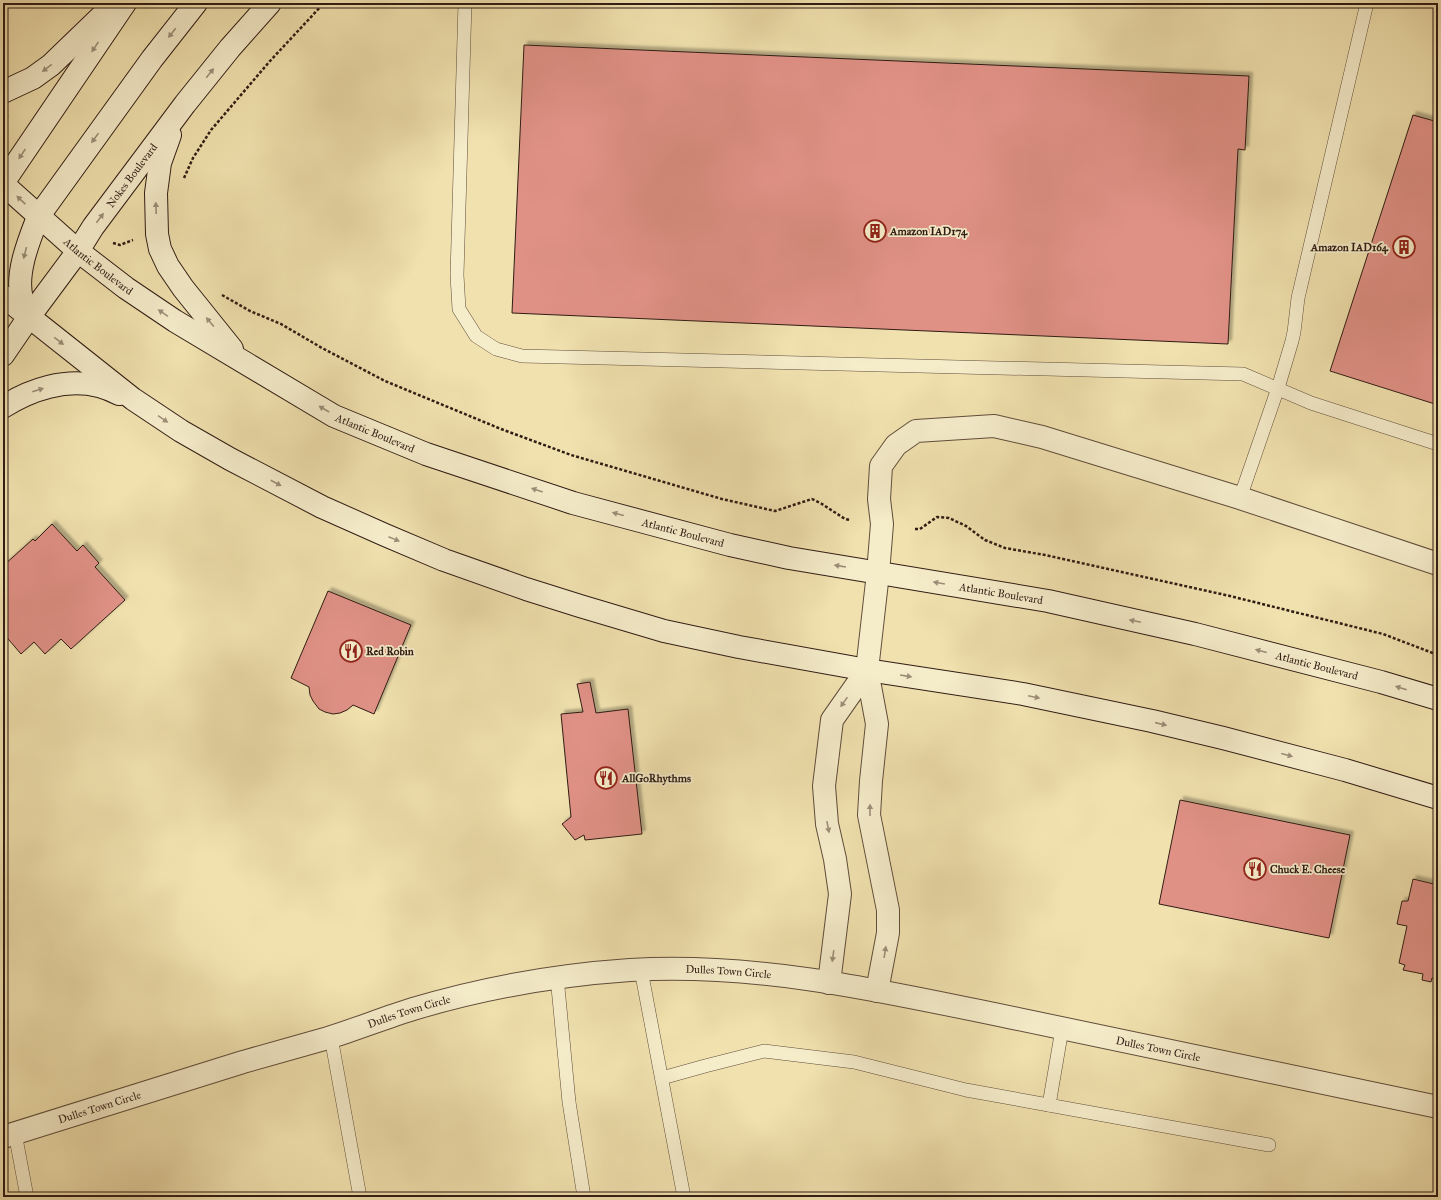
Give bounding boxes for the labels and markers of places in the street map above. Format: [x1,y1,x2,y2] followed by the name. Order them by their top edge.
[862,218,888,244] building icon: Amazon IAD174
[889,225,968,239] place label: Amazon IAD174
[1391,234,1417,260] building icon: Amazon IAD164
[1310,241,1389,255] place label: Amazon IAD164
[338,638,364,664] restaurant icon: Red Robin
[366,645,414,658] place label: Red Robin
[593,765,619,791] restaurant icon: AllGoRhythms
[621,772,691,786] place label: AllGoRhythms
[1242,856,1268,882] restaurant icon: Chuck E. Cheese
[1270,863,1346,876] place label: Chuck E. Cheese

